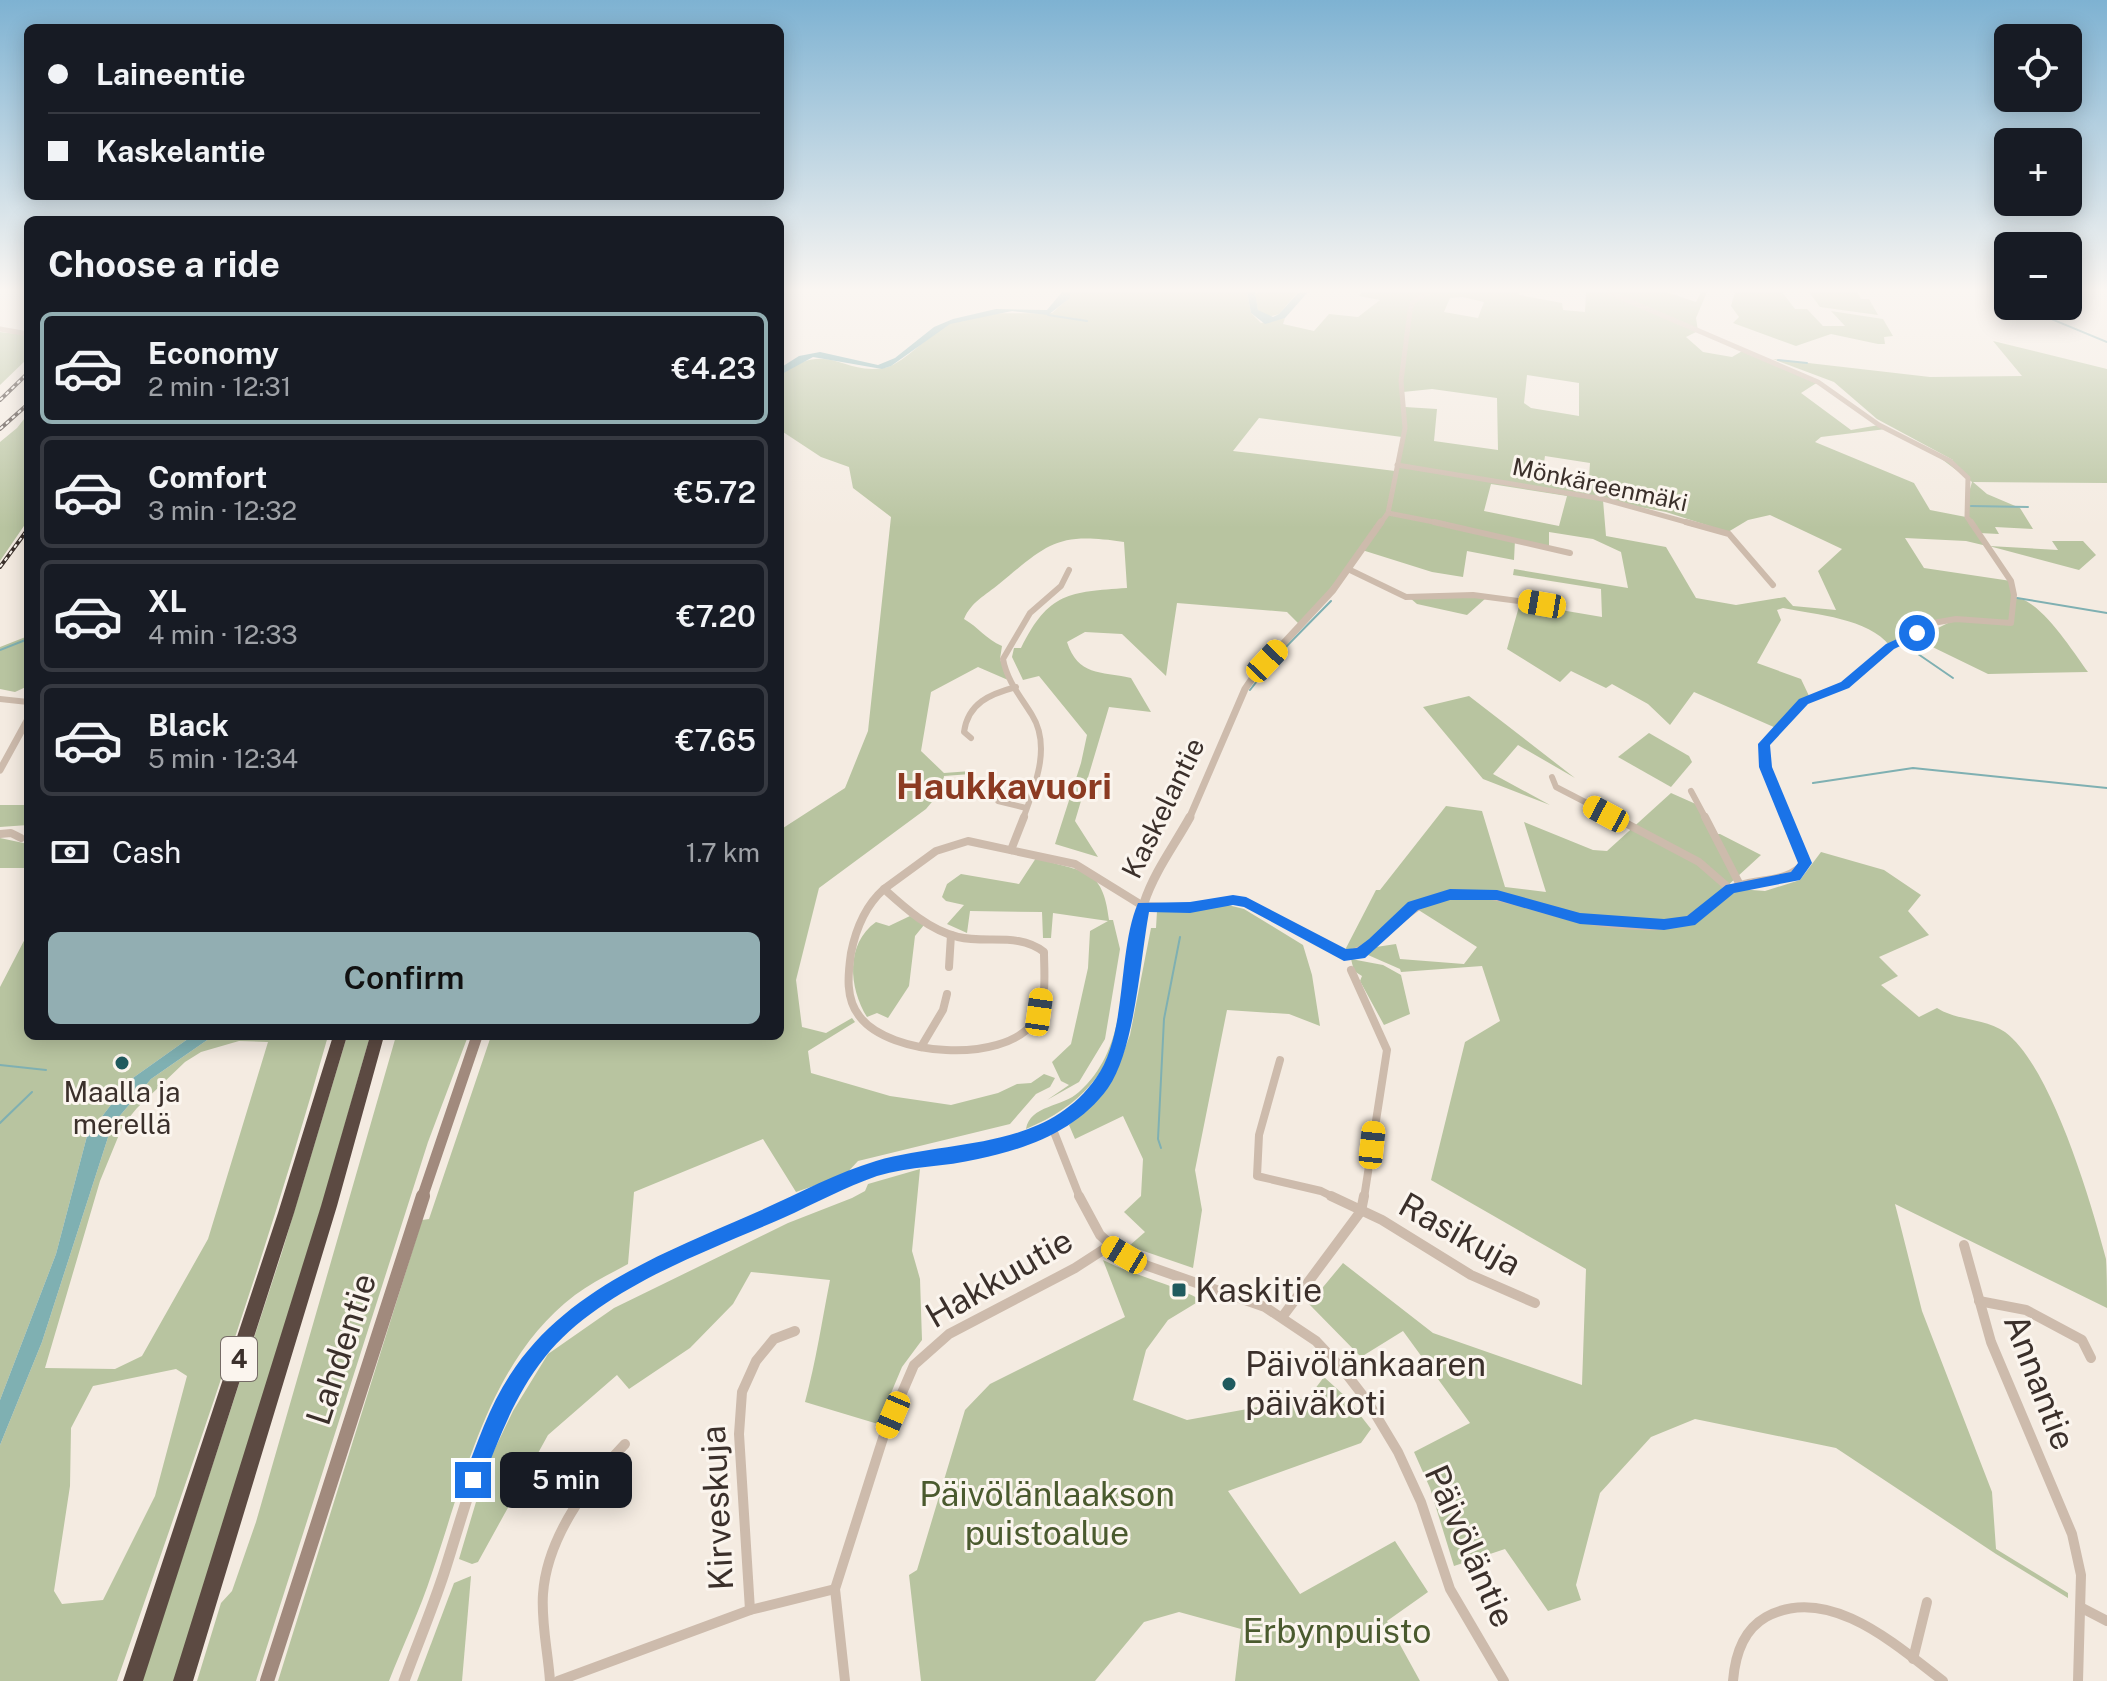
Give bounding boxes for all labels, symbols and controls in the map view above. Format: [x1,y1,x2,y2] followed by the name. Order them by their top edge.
[1994,24,2082,320] map controls
[1994,24,2082,112] button: locate
[96,56,246,92] text: Laineentie
[1994,128,2082,216] button: +
[96,133,265,169] text: Kaskelantie
[1994,232,2082,320] button: −
[48,243,280,285] text: Choose a ride
[52,332,124,404] icon: car
[148,335,279,371] text: Economy
[672,350,756,386] text: €4.23
[148,371,291,402] text: 2 min · 12:31
[1510,452,1690,516] street label: Mönkäreenmäki
[52,456,124,528] icon: car
[148,459,267,495] text: Comfort
[675,474,756,510] text: €5.72
[148,495,297,526] text: 3 min · 12:32
[52,580,124,652] icon: car
[148,583,187,619] text: XL
[1516,588,1568,620] car
[677,598,756,634] text: €7.20
[1899,615,1935,651] route start
[148,619,298,650] text: 4 min · 12:33
[1242,635,1292,687] car
[52,704,124,776] icon: car
[148,707,229,743] text: Black
[676,722,756,758] text: €7.65
[1114,732,1211,883] street label: Kaskelantie
[148,743,298,774] text: 5 min · 12:34
[896,765,1112,807] district label: Haukkavuori
[1579,792,1633,836] car
[48,830,92,874] icon: cash
[112,834,181,870] text: Cash
[686,837,760,868] text: 1.7 km
[48,932,760,1024] button: Confirm
[1024,987,1054,1037] car
[113,1054,131,1072] marker: Maalla ja merellä
[63,1075,181,1140] place label: Maalla ja merellä
[1358,1120,1386,1170] car
[1392,1184,1528,1284] street label: Rasikuja
[918,1220,1080,1336] street label: Hakkuutie
[1097,1232,1151,1278] car
[298,1268,384,1430] street label: Lahdentie
[1195,1270,1322,1310] place label: Kaskitie
[1170,1281,1188,1299] marker: Kaskitie
[1996,1309,2084,1455] street label: Annantie
[221,1337,257,1381] road number: 4
[1245,1344,1486,1423] place label: Päivölänkaaren päiväkoti
[1220,1375,1238,1393] marker: Päivölänkaaren päiväkoti
[873,1388,913,1442] car
[693,1425,741,1591] street label: Kirveskuja
[501,1452,633,1508] callout: 5 min
[1416,1459,1524,1633] street label: Päivöläntie
[455,1462,491,1498] route end
[532,1464,600,1495] text: 5 min
[919,1474,1175,1553] park label: Päivölänlaakson puistoalue
[1242,1611,1432,1651] park label: Erbynpuisto

